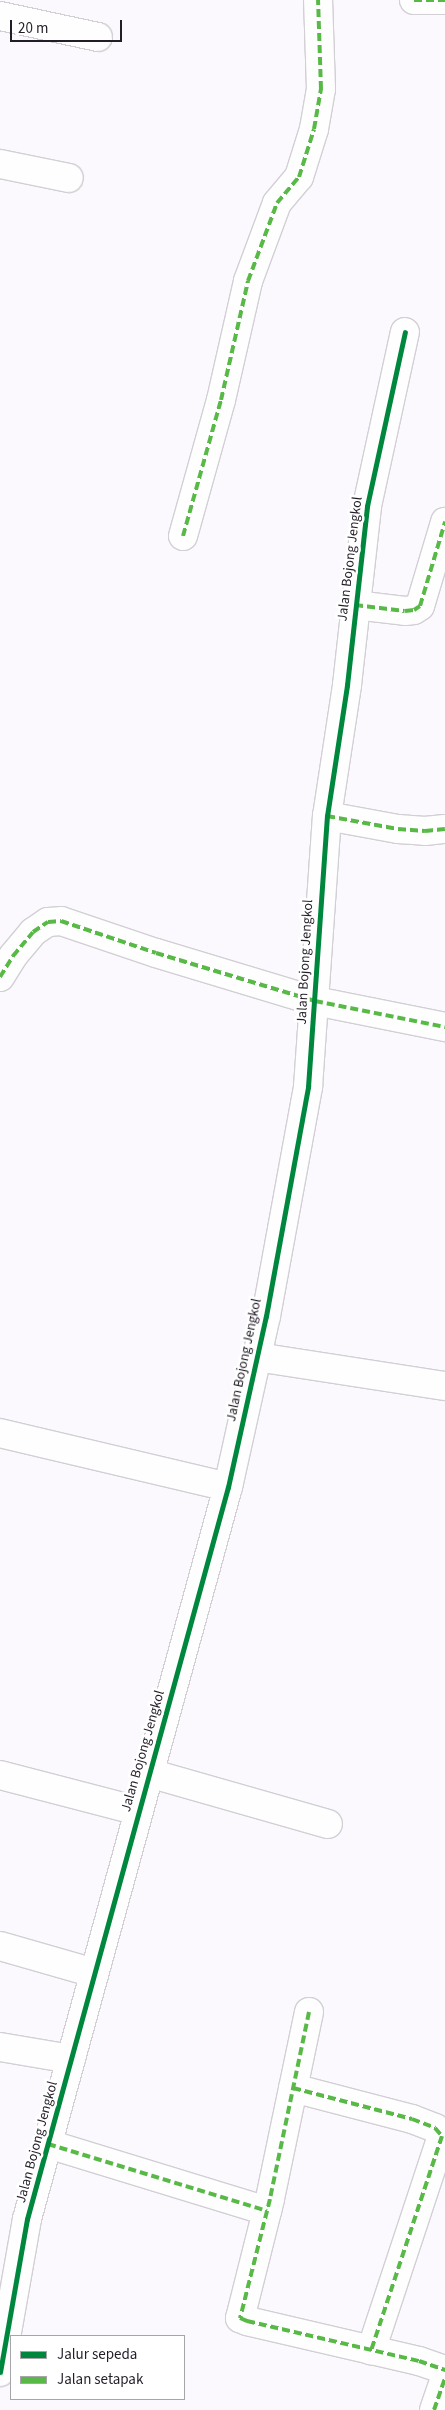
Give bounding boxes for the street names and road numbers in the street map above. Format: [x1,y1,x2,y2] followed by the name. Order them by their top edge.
[334,496,366,622] street label: Jalan Bojong Jengkol
[293,899,317,1025] street label: Jalan Bojong Jengkol
[223,1297,265,1423] street label: Jalan Bojong Jengkol
[118,1688,168,1814] street label: Jalan Bojong Jengkol
[13,2079,61,2205] street label: Jalan Bojong Jengkol

